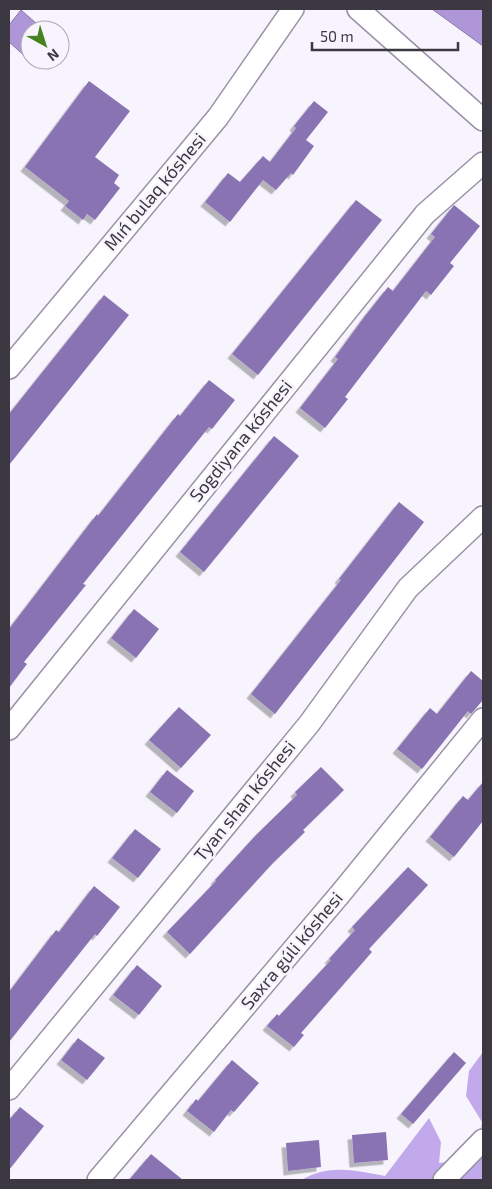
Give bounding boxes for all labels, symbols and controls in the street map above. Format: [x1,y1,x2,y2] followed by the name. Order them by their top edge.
[20,20,70,70] north arrow
[312,20,458,52] scale bar
[320,27,354,45] text: 50 m
[44,46,63,65] text: N
[99,128,210,255] street label: Mıń bulaq kóshesi
[184,375,296,506] street label: Sogdiyana kóshesi
[189,736,300,865] street label: Tyan shan kóshesi
[236,887,347,1014] street label: Saxra gúli kóshesi

